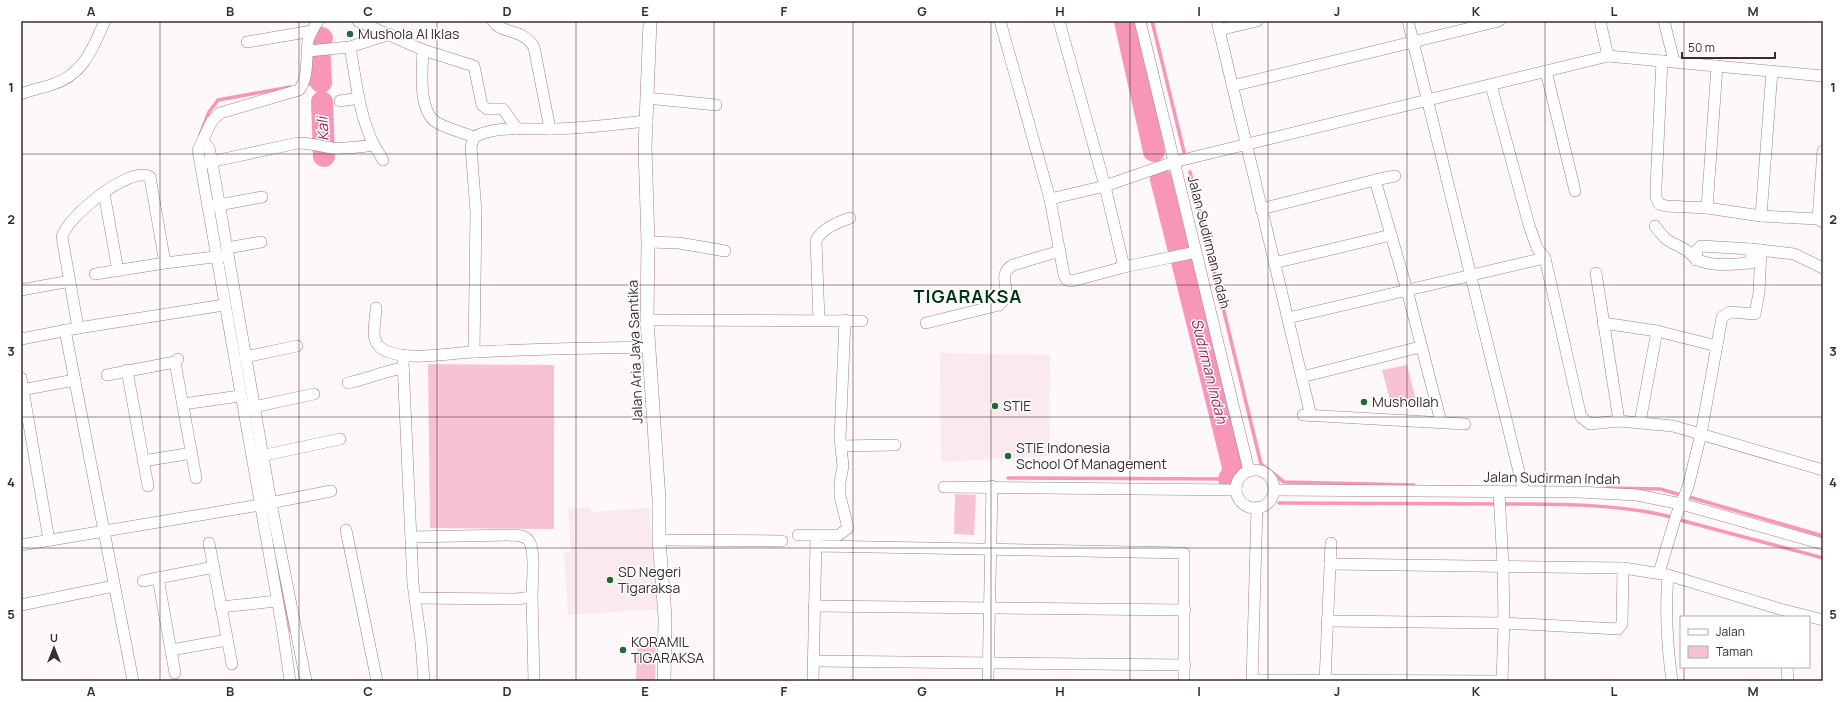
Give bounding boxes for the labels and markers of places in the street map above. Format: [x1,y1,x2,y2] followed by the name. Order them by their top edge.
[358,24,459,43] place label: Mushola Al Iklas
[345,29,355,39] marker: Mushola Al Iklas
[1372,392,1439,411] place label: Mushollah
[1003,396,1031,415] place label: STIE
[1359,397,1369,407] marker: Mushollah
[990,401,1000,411] marker: STIE
[1016,438,1167,473] place label: STIE Indonesia School Of Management
[1003,451,1013,461] marker: STIE Indonesia School Of Management
[618,562,681,597] place label: SD Negeri Tigaraksa
[605,575,615,585] marker: SD Negeri Tigaraksa
[631,632,704,667] place label: KORAMIL TIGARAKSA
[618,645,628,655] marker: KORAMIL TIGARAKSA

